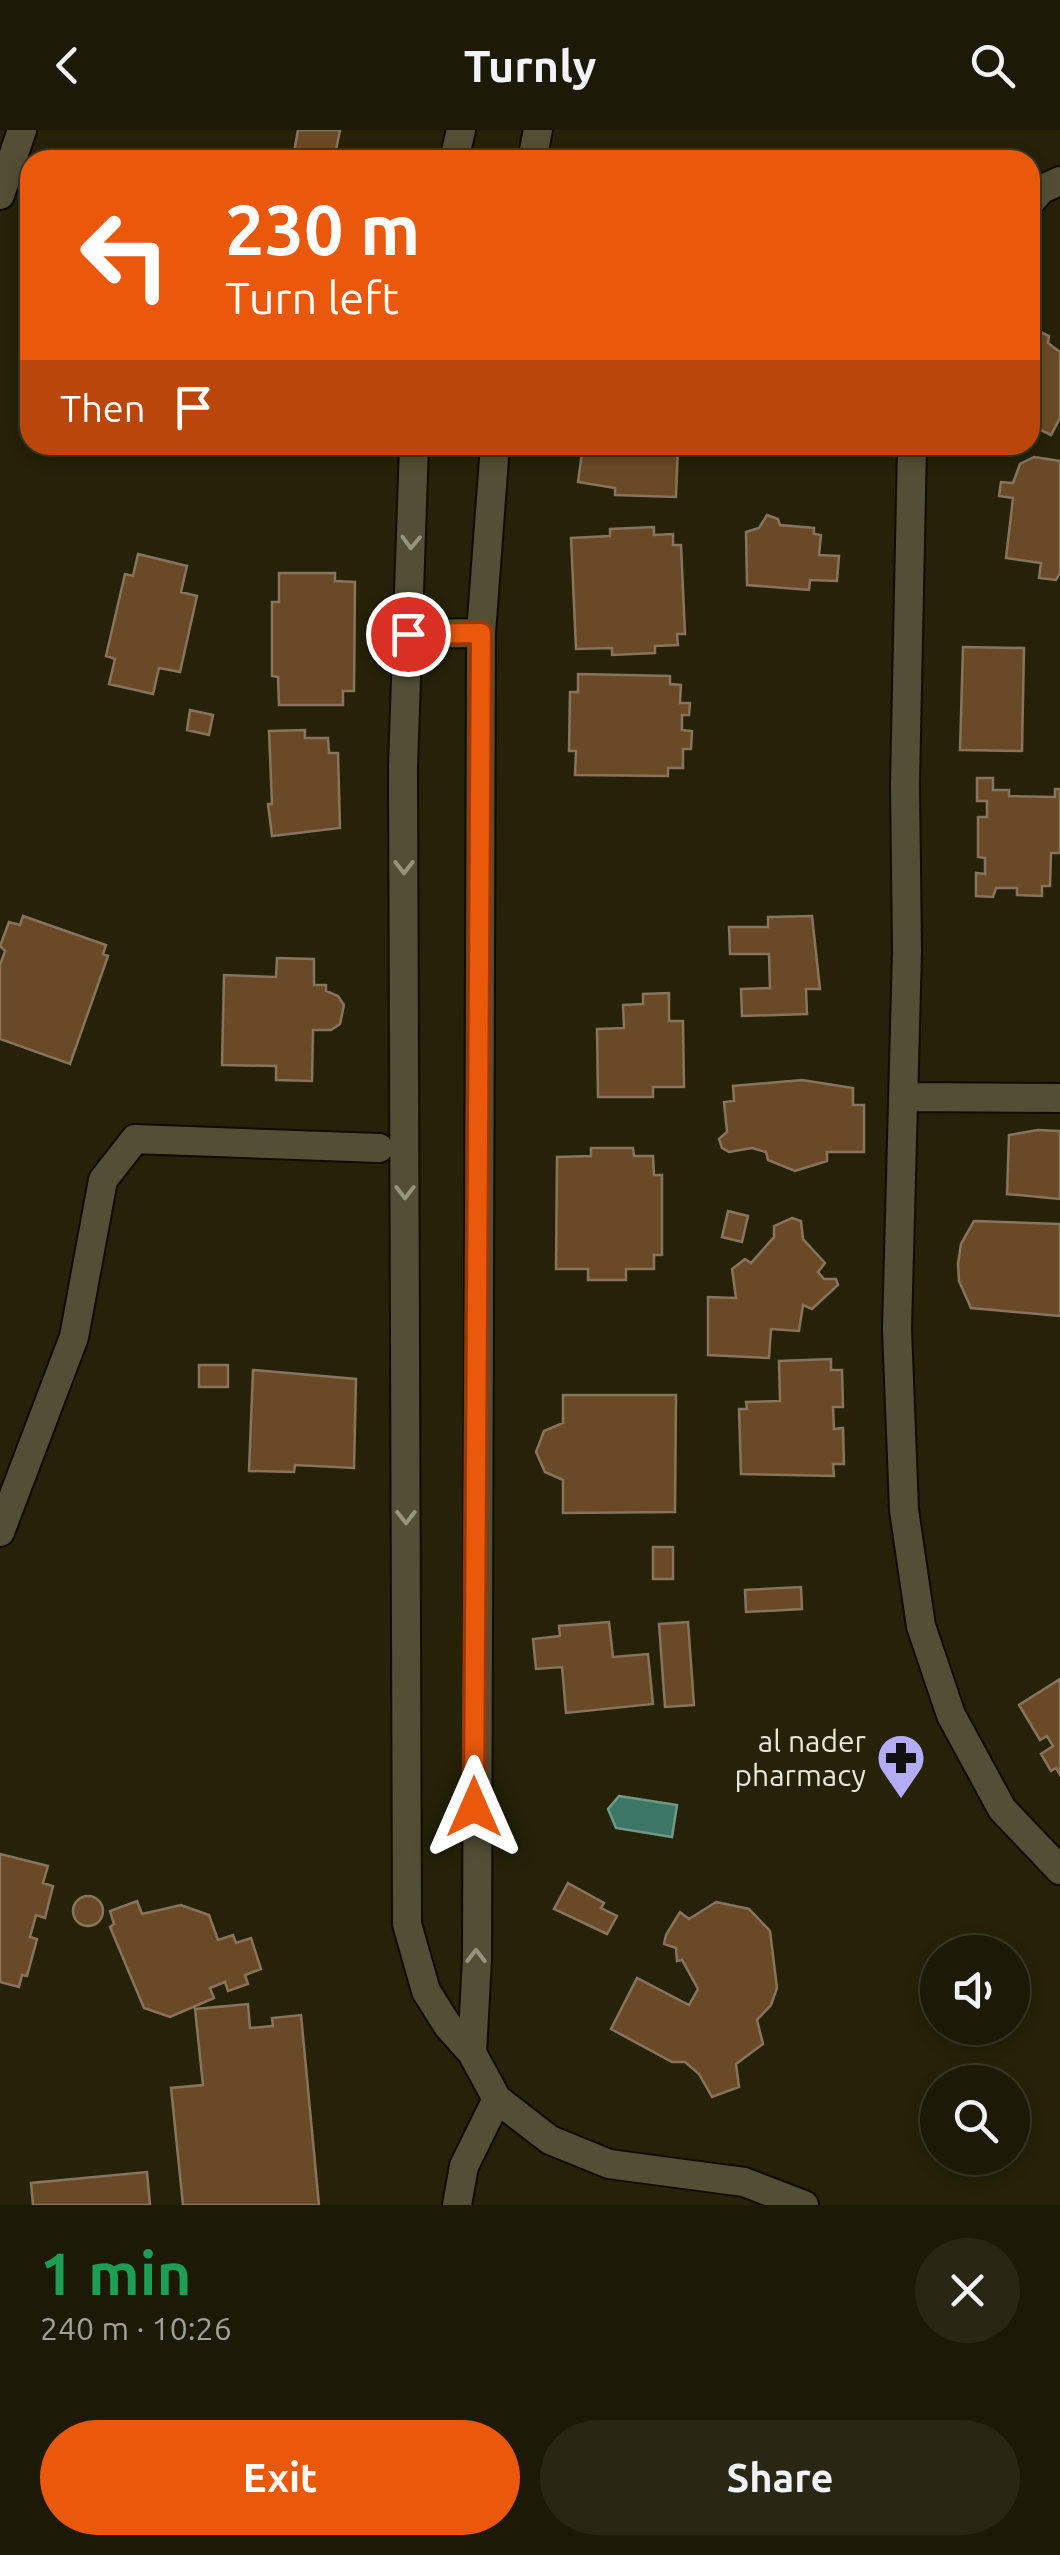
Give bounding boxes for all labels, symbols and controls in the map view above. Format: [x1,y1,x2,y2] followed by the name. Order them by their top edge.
[40,38,95,93] icon: back
[965,38,1020,93] icon: search
[464,40,596,91] text: Turnly
[60,190,190,320] icon: left
[225,190,420,268] text: 230 m
[225,272,399,323] text: Turn left
[166,380,221,435] icon: arrive
[60,387,146,429] text: Then
[400,535,421,551] one-way arrow
[366,592,451,677] pin
[381,607,436,662] icon: arrive
[393,860,415,876] one-way arrow
[394,1186,416,1201] one-way arrow
[395,1510,417,1526] one-way arrow
[734,1724,867,1792] place label: al nader pharmacy
[875,1732,927,1800] pharmacy icon: al nader pharmacy
[422,1755,526,1859] position arrow
[920,1935,1030,2175] map controls
[920,1935,1030,2045] button: sound
[465,1948,487,1964] one-way arrow
[920,2065,1030,2175] button: search
[915,2238,1020,2343] button: close
[40,2239,192,2306] text: 1 min
[40,2310,232,2346] text: 240 m · 10:26
[40,2420,520,2535] button: Exit
[540,2420,1020,2535] button: Share

